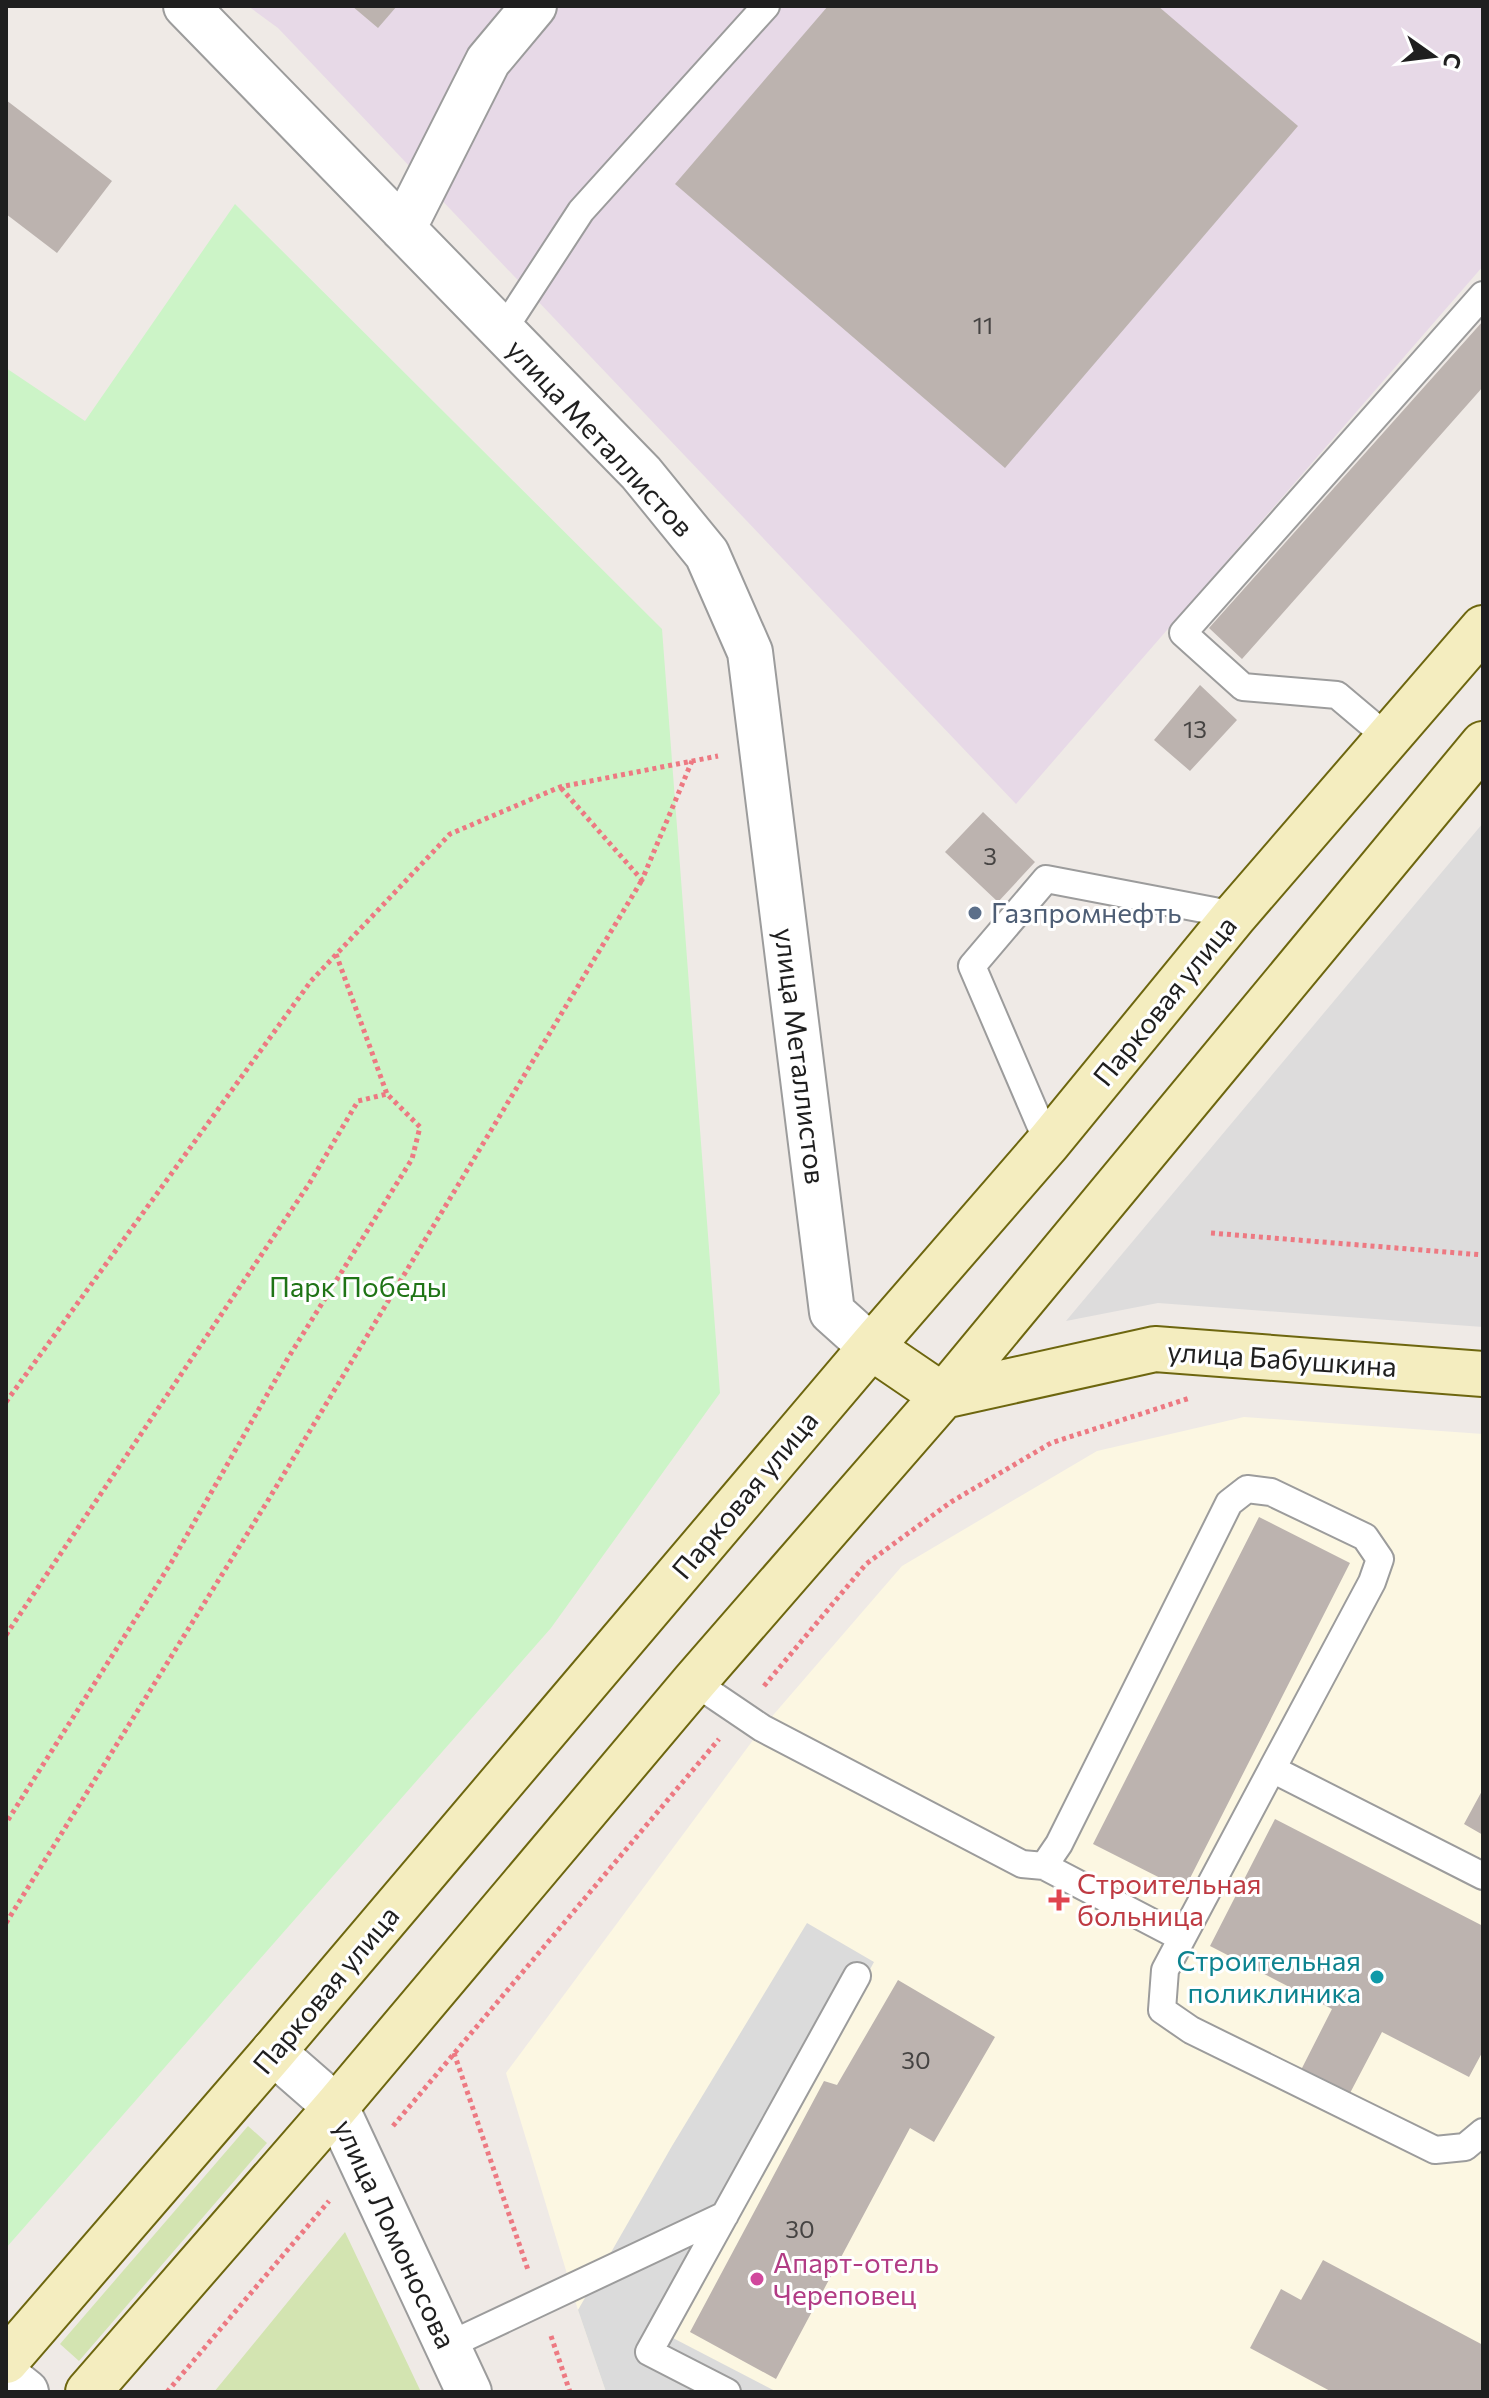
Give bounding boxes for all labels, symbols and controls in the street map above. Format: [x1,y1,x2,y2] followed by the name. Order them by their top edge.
[1393,16,1473,96] north arrow
[1438,50,1468,72] text: С
[973,310,993,339] house number: 11
[500,331,701,543] street label: улица Металлистов
[1183,714,1207,743] house number: 13
[983,841,997,870] house number: 3
[991,895,1182,929] place label: Газпромнефть
[966,904,984,922] marker: Газпромнефть
[1085,908,1243,1092] street label: Парковая улица
[768,926,834,1186] street label: улица Металлистов
[269,1269,447,1303] park label: Парк Победы
[1166,1333,1398,1383] street label: улица Бабушкина
[664,1403,824,1585] street label: Парковая улица
[1077,1866,1262,1932] place label: Строительная больница
[1048,1889,1070,1911] marker: Строительная больница
[245,1898,405,2080] street label: Парковая улица
[1176,1943,1361,2009] place label: Строительная поликлиника
[1368,1968,1386,1986] marker: Строительная поликлиника
[901,2045,931,2074] house number: 30
[328,2114,464,2354] street label: улица Ломоносова
[785,2214,815,2243] house number: 30
[773,2245,939,2311] place label: Апарт-отель Череповец
[748,2270,766,2288] marker: Апарт-отель Череповец

